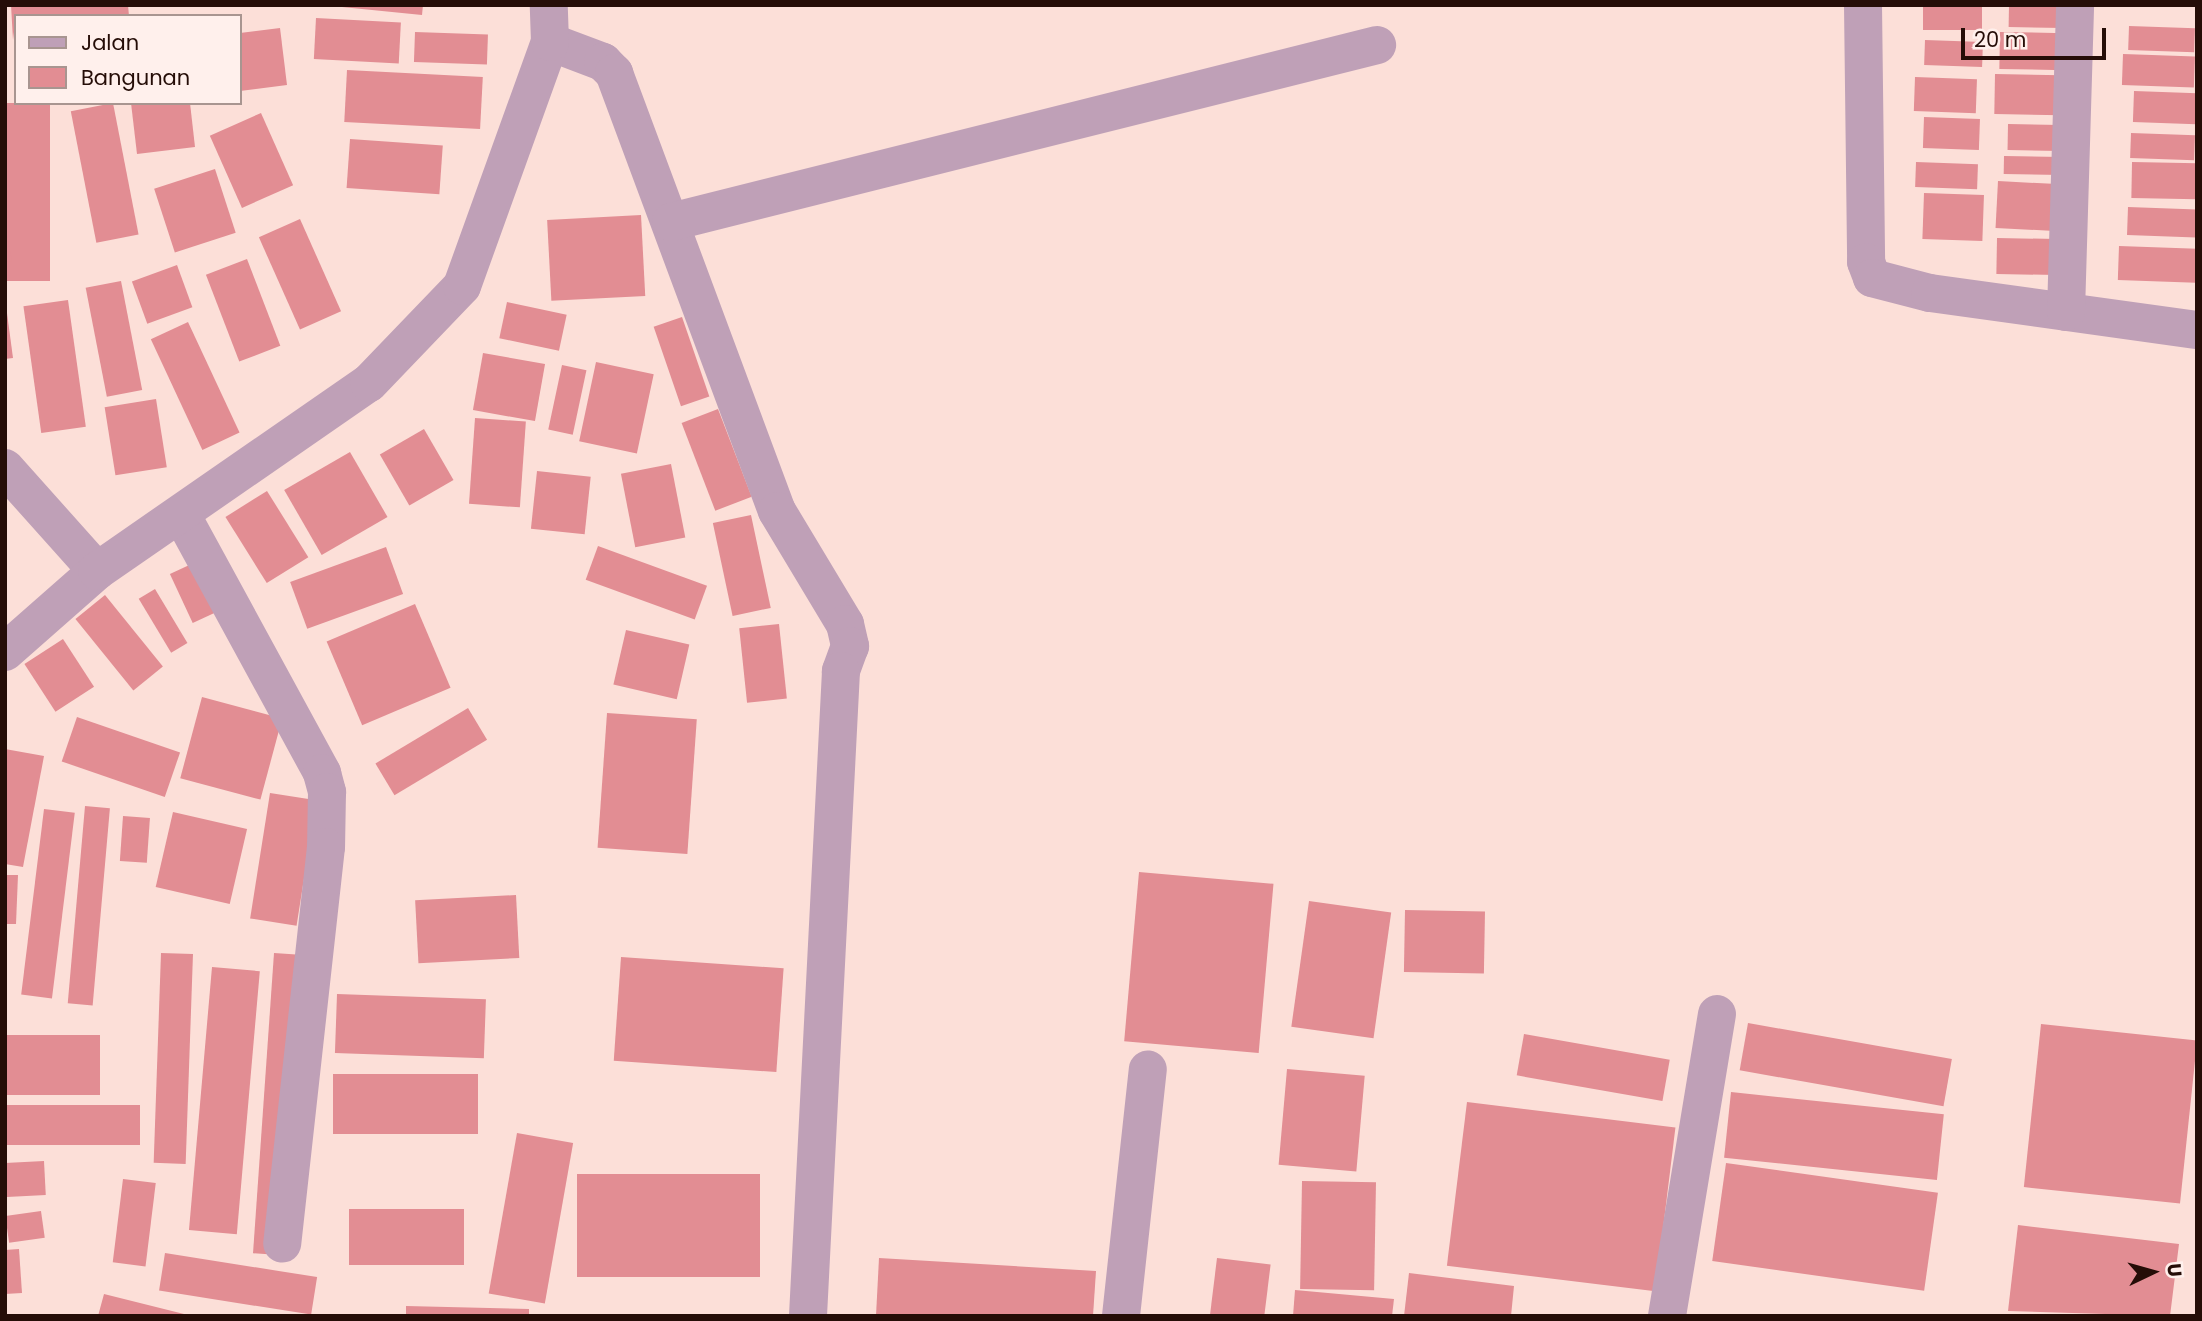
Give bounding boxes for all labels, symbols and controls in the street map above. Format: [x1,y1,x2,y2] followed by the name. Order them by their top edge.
[14,14,242,105] legend
[1964,14,2109,58] scale bar
[1974,25,2027,54] text: 20 m
[81,28,139,57] text: Jalan
[81,63,190,92] text: Bangunan
[2118,1237,2188,1307] north arrow
[2160,1262,2188,1278] text: U

